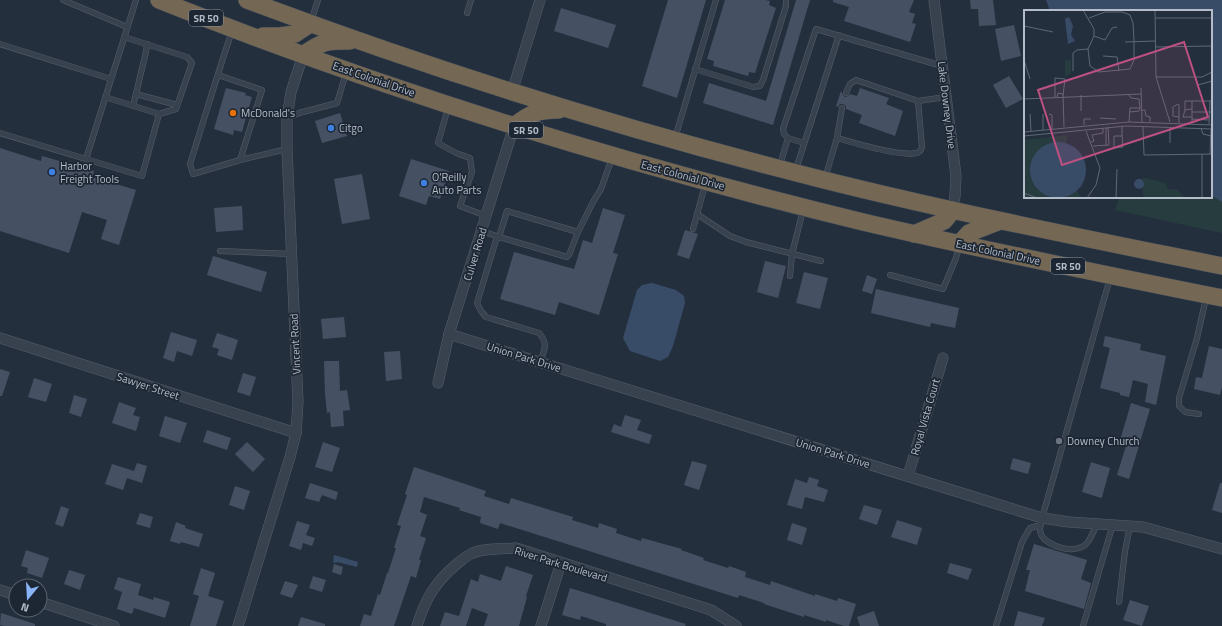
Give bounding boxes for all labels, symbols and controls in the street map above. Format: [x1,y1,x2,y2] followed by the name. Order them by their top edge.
[189,10,223,26] road number: SR 50
[1024,10,1212,198] inset map
[331,57,418,101] street label: East Colonial Drive
[934,60,960,150] street label: Lake Downey Drive
[241,105,295,121] place label: McDonald's
[228,108,238,118] marker: McDonald's
[339,120,363,136] place label: Citgo
[509,122,543,138] road number: SR 50
[326,123,336,133] marker: Citgo
[639,156,727,194] street label: East Colonial Drive
[60,158,119,187] place label: Harbor Freight Tools
[47,167,57,177] marker: Harbor Freight Tools
[432,169,481,198] place label: O'Reilly Auto Parts
[419,178,429,188] marker: O'Reilly Auto Parts
[459,225,491,283] street label: Culver Road
[954,235,1042,269] street label: East Colonial Drive
[1051,258,1085,274] road number: SR 50
[285,313,305,375] street label: Vincent Road
[485,338,564,376] street label: Union Park Drive
[115,368,182,404] street label: Sawyer Street
[906,377,944,457] street label: Royal Vista Court
[1067,433,1140,449] place label: Downey Church
[794,434,873,472] street label: Union Park Drive
[1054,436,1064,446] marker: Downey Church
[513,542,610,586] street label: River Park Boulevard
[8,578,48,618] north arrow
[19,599,31,616] text: N

